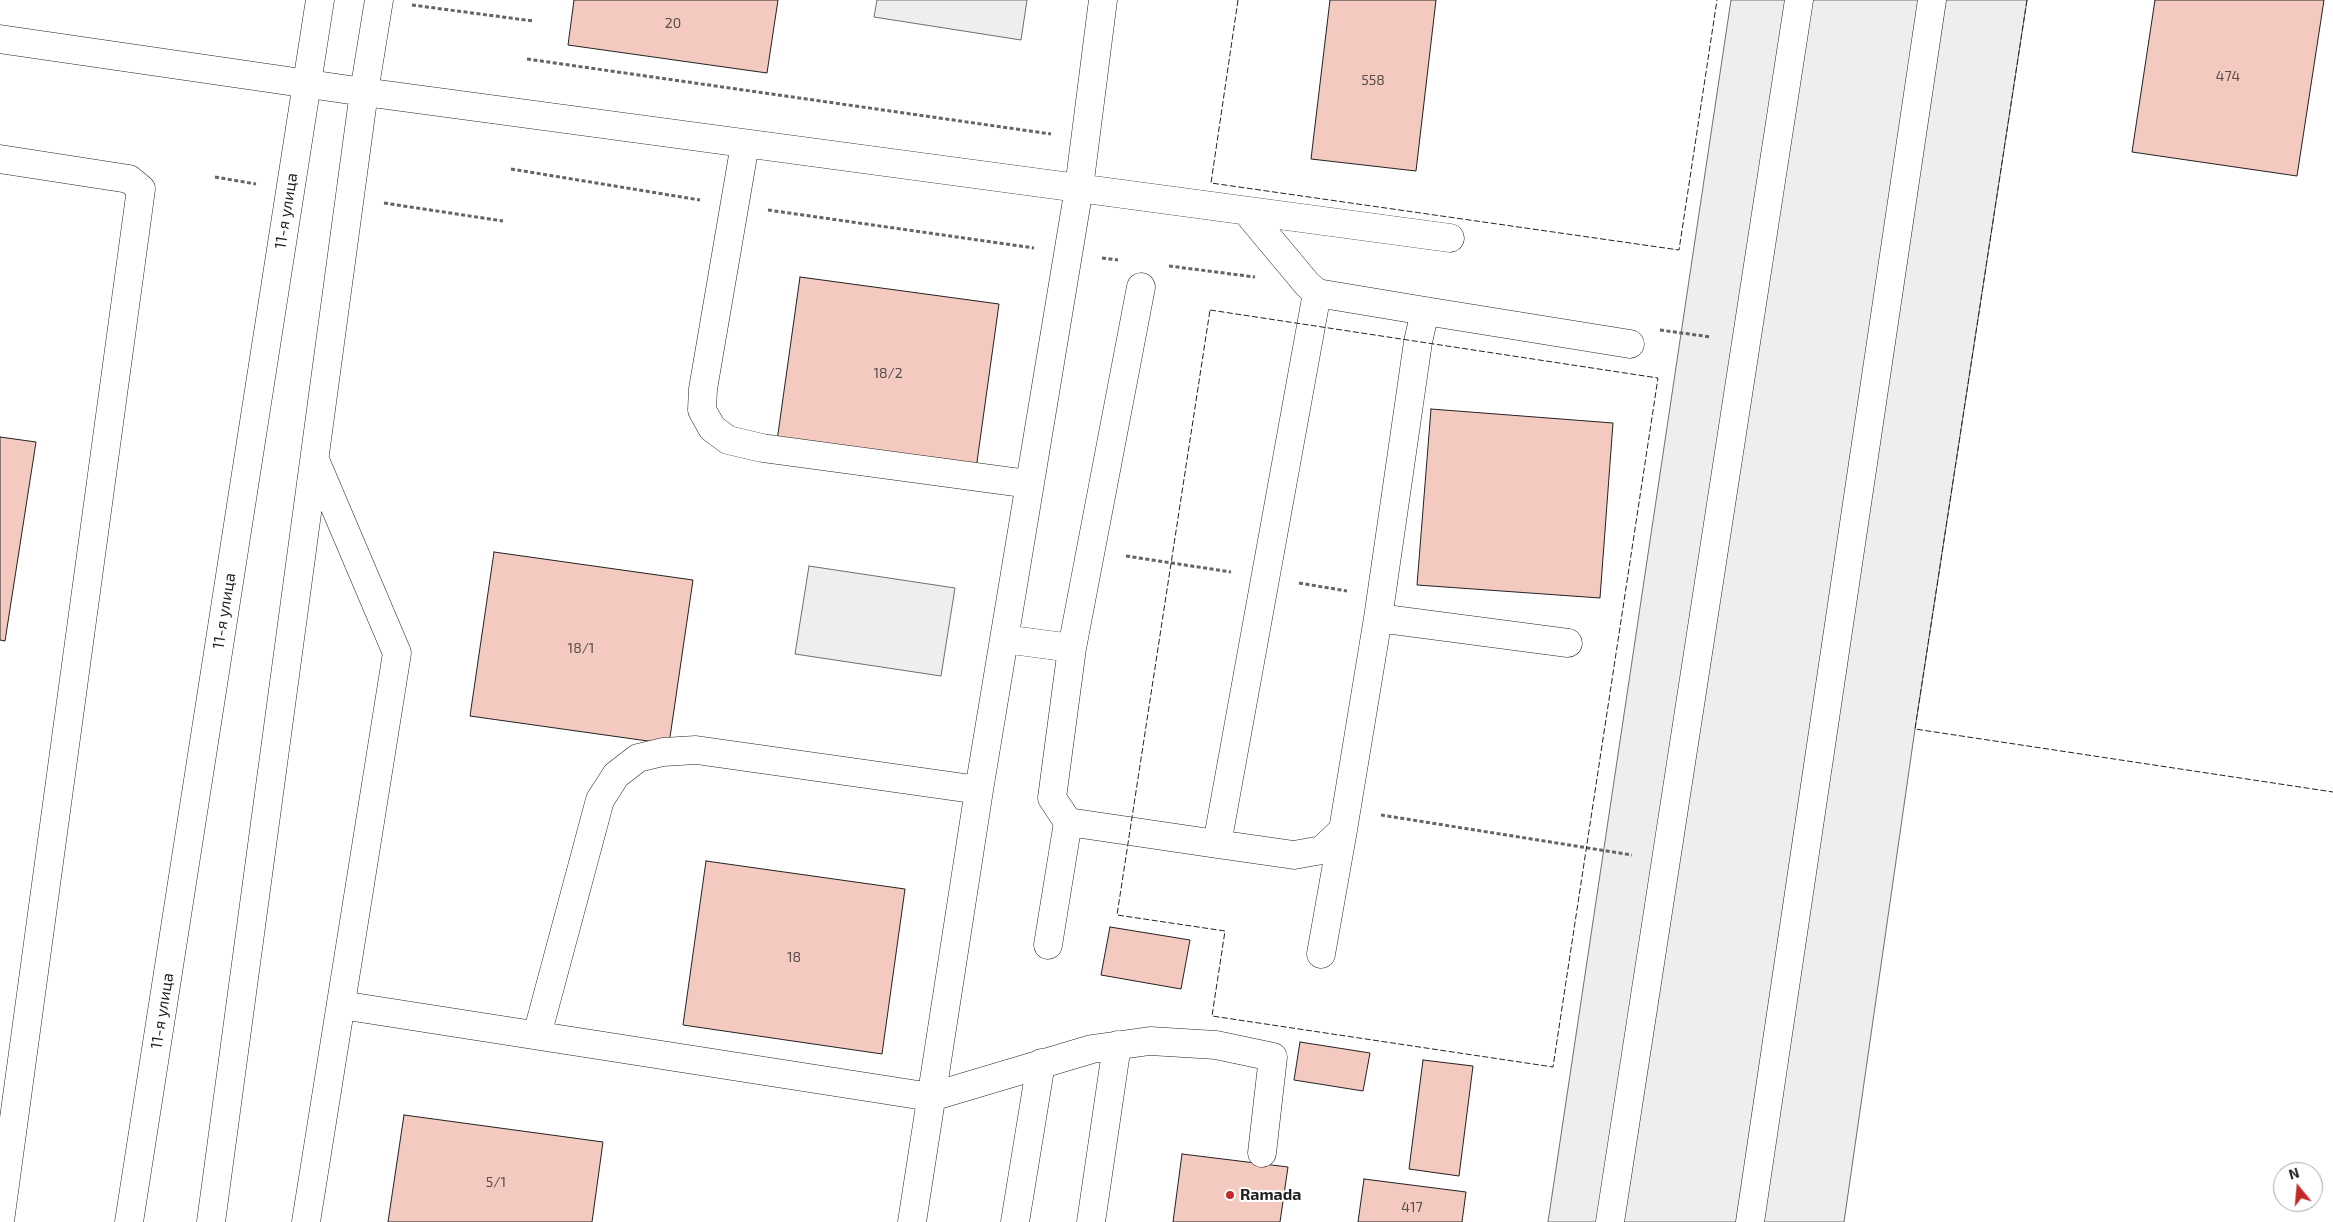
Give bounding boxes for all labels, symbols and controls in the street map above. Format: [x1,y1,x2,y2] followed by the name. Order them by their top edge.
[665,15,681,31] house number: 20
[2216,68,2240,84] house number: 474
[1361,72,1385,88] house number: 558
[271,172,301,250] street label: 11-я улица
[873,365,903,381] house number: 18/2
[209,572,239,650] street label: 11-я улица
[568,640,594,656] house number: 18/1
[787,949,801,965] house number: 18
[147,972,177,1050] street label: 11-я улица
[2273,1162,2323,1212] north arrow
[2286,1164,2301,1183] text: N
[486,1174,506,1190] house number: 5/1
[1240,1185,1301,1205] place label: Ramada
[1224,1189,1236,1201] marker: Ramada
[1401,1199,1423,1215] house number: 417

